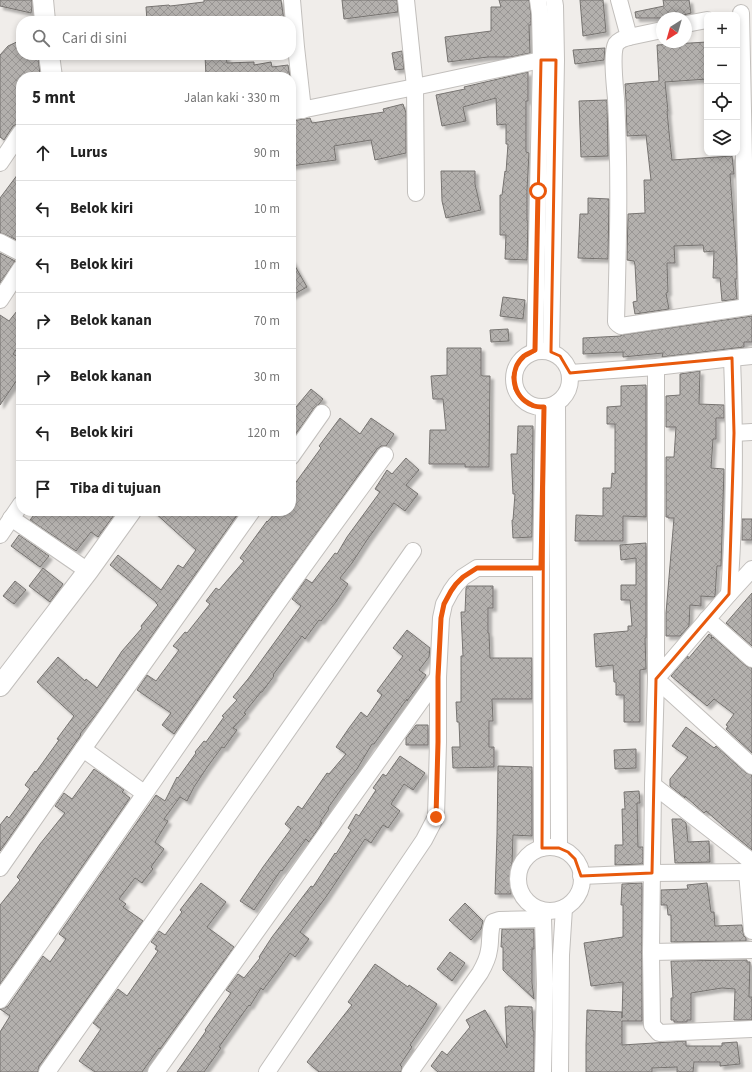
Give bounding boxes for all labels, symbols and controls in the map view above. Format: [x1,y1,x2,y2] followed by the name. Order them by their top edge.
[656,12,692,48] north arrow
[704,12,740,156] map controls
[704,12,740,48] button: +
[16,16,296,60] search box
[30,27,52,49] icon: search
[62,28,127,49] text: Cari di sini
[704,48,740,84] button: −
[704,84,740,120] button: locate
[32,86,75,110] text: 5 mnt
[184,89,280,107] text: Jalan kaki · 330 m
[704,120,740,156] button: layers
[32,142,54,164] icon: ahead
[70,142,107,163] text: Lurus
[254,144,280,162] text: 90 m
[529,182,547,200] route start
[32,198,54,220] icon: left
[70,198,133,219] text: Belok kiri
[254,200,280,218] text: 10 m
[32,254,54,276] icon: left
[70,254,133,275] text: Belok kiri
[254,256,280,274] text: 10 m
[32,310,54,332] icon: right
[70,310,152,331] text: Belok kanan
[254,312,280,330] text: 70 m
[32,366,54,388] icon: right
[70,366,152,387] text: Belok kanan
[254,368,280,386] text: 30 m
[32,422,54,444] icon: left
[70,422,133,443] text: Belok kiri
[247,424,280,442] text: 120 m
[32,478,54,500] icon: arrive
[70,478,161,499] text: Tiba di tujuan
[427,808,445,826] route end

